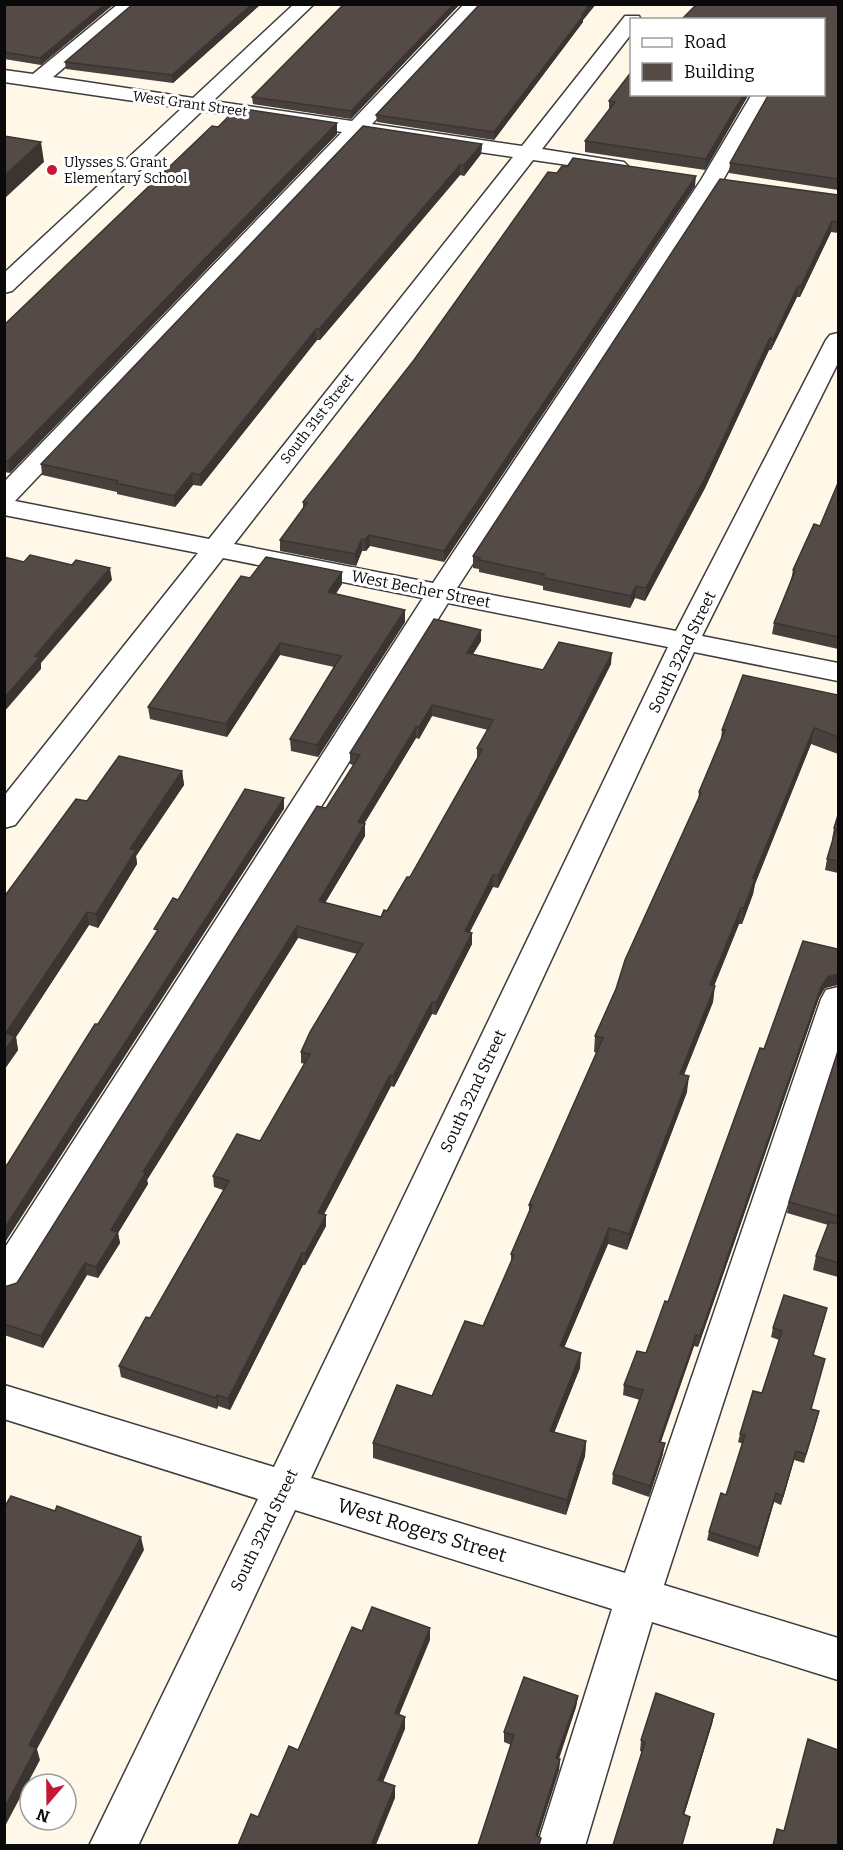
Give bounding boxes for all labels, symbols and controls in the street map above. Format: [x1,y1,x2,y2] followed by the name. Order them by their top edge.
[630,18,825,96] legend
[684,31,727,53] text: Road
[684,61,755,83] text: Building
[132,88,248,120] street label: West Grant Street
[64,154,187,187] place label: Ulysses S. Grant Elementary School
[45,163,59,177] marker: Ulysses S. Grant Elementary School
[277,371,357,467] street label: South 31st Street
[350,566,492,612] street label: West Becher Street
[644,588,720,716] street label: South 32nd Street
[436,1026,510,1155] street label: South 32nd Street
[226,1466,302,1594] street label: South 32nd Street
[335,1493,509,1567] street label: West Rogers Street
[18,1772,78,1832] north arrow
[34,1805,52,1827] text: N

